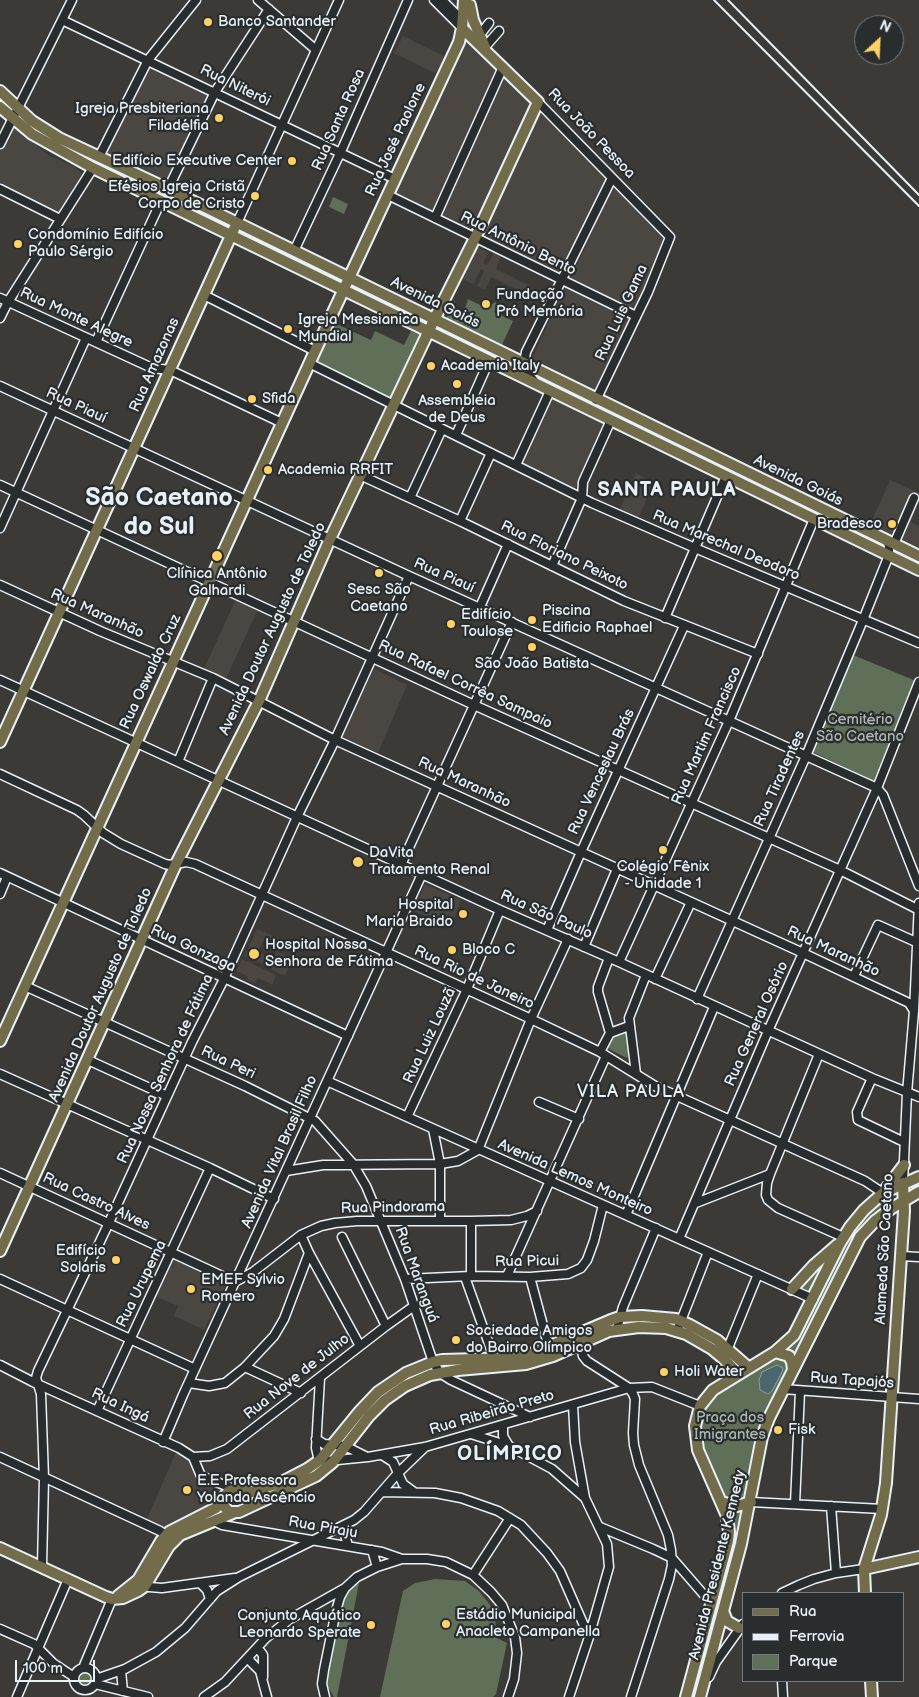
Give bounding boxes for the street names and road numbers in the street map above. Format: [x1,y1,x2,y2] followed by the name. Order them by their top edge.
[197,61,273,111] street label: Rua Niterói
[309,66,369,174] street label: Rua Santa Rosa
[362,80,430,200] street label: Rua José Paolone
[543,85,639,183] street label: Rua João Pessoa
[457,208,579,280] street label: Rua Antônio Bento
[592,262,652,364] street label: Rua Luis Gama
[387,274,483,332] street label: Avenida Goiás
[17,284,135,352] street label: Rua Monte Alegre
[126,315,184,415] street label: Rua Amazonas
[43,384,109,428] street label: Rua Piauí
[750,452,846,510] street label: Avenida Goiás
[650,507,802,585] street label: Rua Marechal Deodoro
[497,517,631,595] street label: Rua Floriano Peixoto
[216,520,330,738] street label: Avenida Doutor Augusto de Toledo
[411,555,477,597] street label: Rua Piauí
[47,585,147,643] street label: Rua Maranhão
[116,612,186,732] street label: Rua Oswaldo Cruz
[375,637,555,733] street label: Rua Rafael Corrêa Sampaio
[668,664,746,808] street label: Rua Martim Francisco
[565,706,639,838] street label: Rua Venceslau Brás
[751,728,809,830] street label: Rua Tiradentes
[415,754,513,812] street label: Rua Maranhão
[45,885,157,1105] street label: Avenida Doutor Augusto de Toledo
[497,887,595,943] street label: Rua São Paulo
[147,921,239,977] street label: Rua Gonzaga
[784,923,882,981] street label: Rua Maranhão
[411,942,537,1014] street label: Rua Rio de Janeiro
[721,959,793,1089] street label: Rua General Osório
[114,971,218,1167] street label: Rua Nossa Senhora de Fátima
[400,985,460,1087] street label: Rua Luiz Louzã
[198,1043,258,1083] street label: Rua Peri
[238,1073,322,1231] street label: Avenida Vital Brasil Filho
[495,1136,655,1220] street label: Avenida Lemos Monteiro
[39,1169,153,1235] street label: Rua Castro Alves
[872,1173,898,1325] street label: Alameda São Caetano
[341,1198,445,1218] street label: Rua Pindorama
[390,1225,442,1325] street label: Rua Maranguá
[113,1237,171,1331] street label: Rua Urupema
[495,1252,559,1272] street label: Rua Picui
[241,1330,353,1424] street label: Rua Nove de Julho
[809,1369,895,1393] street label: Rua Tapajós
[88,1385,152,1427] street label: Rua Ingá
[428,1387,556,1439] street label: Rua Ribeirão Preto
[686,1468,750,1662] street label: Avenida Presidente Kennedy
[287,1513,359,1543] street label: Rua Piraju

